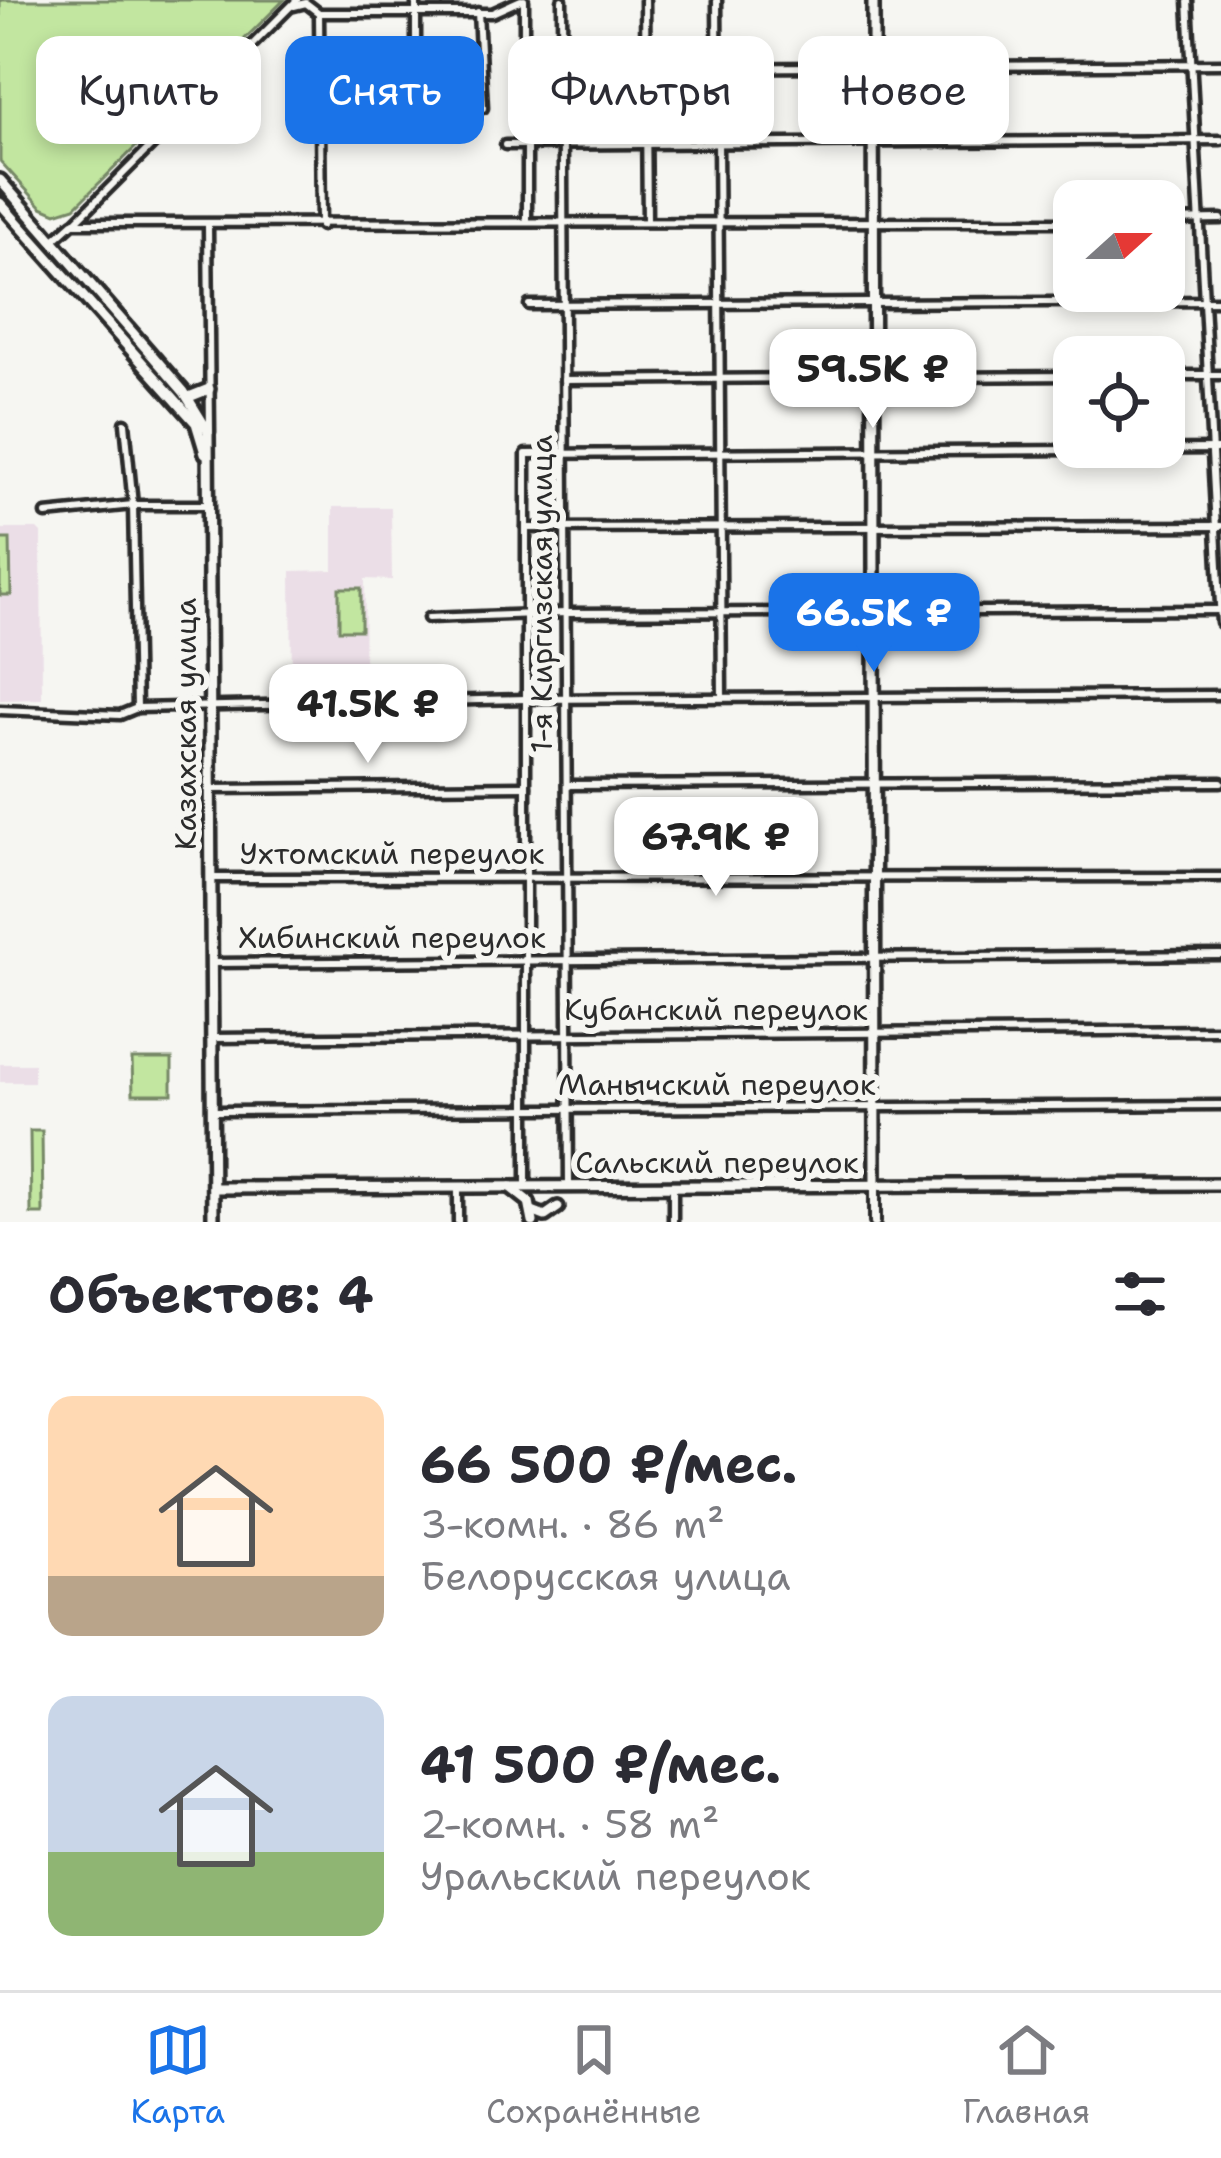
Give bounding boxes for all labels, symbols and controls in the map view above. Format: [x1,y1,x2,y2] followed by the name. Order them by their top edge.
[36,36,261,144] chip: Купить
[285,36,484,144] chip: Снять
[508,36,774,144] chip: Фильтры
[798,36,1009,144] chip: Новое
[1053,180,1185,312] north arrow
[1053,180,1185,468] map controls
[762,329,984,431] pin: 59.5K ₽
[1053,336,1185,468] button: locate
[796,342,950,394] text: 59.5K ₽
[521,435,562,753] street label: 1-я Киргизская улица
[763,573,985,675] pin: 66.5K ₽
[796,586,952,638] text: 66.5K ₽
[165,598,206,850] street label: Казахская улица
[257,664,479,766] pin: 41.5K ₽
[296,677,440,729] text: 41.5K ₽
[605,797,827,899] pin: 67.9K ₽
[641,810,791,862] text: 67.9K ₽
[240,833,544,874] street label: Ухтомский переулок
[238,917,546,958] street label: Хибинский переулок
[564,989,868,1030] street label: Кубанский переулок
[558,1064,876,1105] street label: Манычский переулок
[575,1142,859,1183] street label: Сальский переулок
[48,1260,374,1328] text: Объектов: 4
[1107,1261,1173,1327] icon: filters
[420,1430,797,1498] text: 66 500 ₽/мес.
[144,1444,288,1588] icon: home
[420,1498,725,1550] text: 3-комн. · 86 m²
[420,1550,790,1602] text: Белорусская улица
[420,1730,781,1798] text: 41 500 ₽/мес.
[144,1744,288,1888] icon: home
[420,1798,719,1850] text: 2-комн. · 58 m²
[420,1850,811,1902] text: Уральский переулок
[131,2017,225,2134] tab: Карта
[486,2017,702,2134] tab: Сохранённые
[963,2017,1091,2134] tab: Главная

